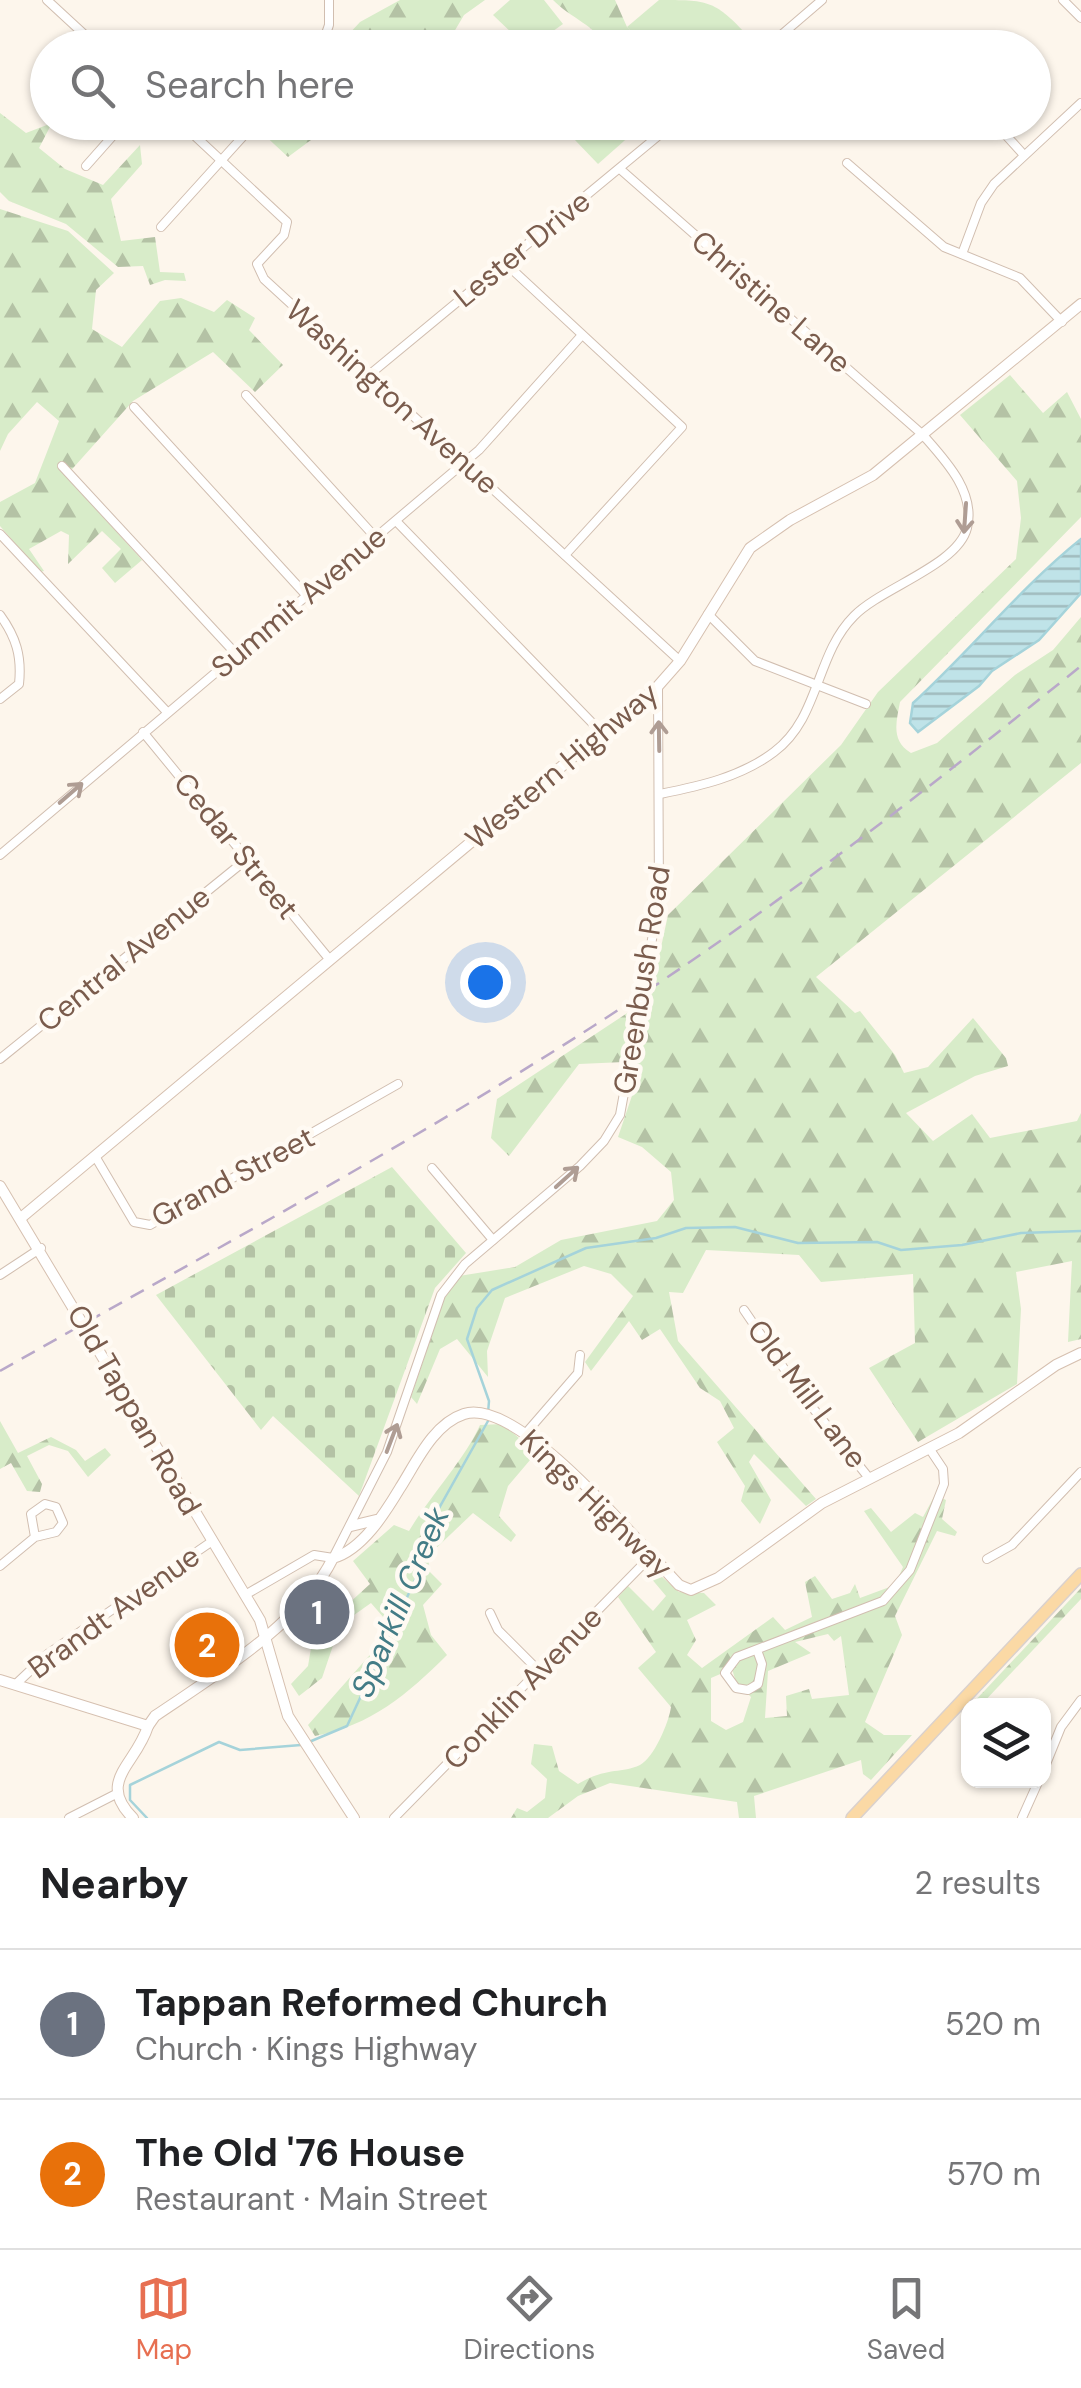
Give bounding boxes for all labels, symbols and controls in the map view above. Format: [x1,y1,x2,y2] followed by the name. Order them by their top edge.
[30,30,1051,140] search box
[65,58,120,113] icon: search
[145,60,355,110] text: Search here
[445,181,598,316] street label: Lester Drive
[683,222,859,382] street label: Christine Lane
[278,291,507,503] street label: Washington Avenue
[955,501,974,534] one-way arrow
[203,517,394,686] street label: Summit Avenue
[457,673,666,858] street label: Western Highway
[650,720,668,752] one-way arrow
[165,764,307,927] street label: Cedar Street
[58,783,84,805] one-way arrow
[604,863,679,1097] street label: Greenbush Road
[29,877,218,1040] street label: Central Avenue
[460,957,511,1008] your location
[144,1117,321,1236] street label: Grand Street
[554,1166,579,1189] one-way arrow
[58,1298,210,1522] street label: Old Tappan Road
[739,1311,876,1476] street label: Old Mill Lane
[511,1421,681,1587] street label: Kings Highway
[384,1423,402,1454] one-way arrow
[341,1500,459,1704] water label: Sparkill Creek
[20,1536,207,1687] street label: Brandt Avenue
[284,1574,350,1650] pin: 1
[435,1598,611,1778] street label: Conklin Avenue
[174,1608,240,1682] pin: 2
[961,1698,1051,1788] map controls
[961,1698,1051,1788] button: layers
[40,1856,189,1911] text: Nearby
[915,1862,1041,1904] text: 2 results
[135,1978,608,2028] text: Tappan Reformed Church
[67,2003,78,2045] text: 1
[945,2003,1041,2045] text: 520 m
[135,2028,477,2070] text: Church · Kings Highway
[135,2128,465,2178] text: The Old '76 House
[63,2153,82,2195] text: 2
[946,2153,1041,2195] text: 570 m
[135,2178,488,2220] text: Restaurant · Main Street
[136,2271,192,2368] tab: Map
[464,2271,595,2368] tab: Directions
[867,2271,945,2368] tab: Saved

